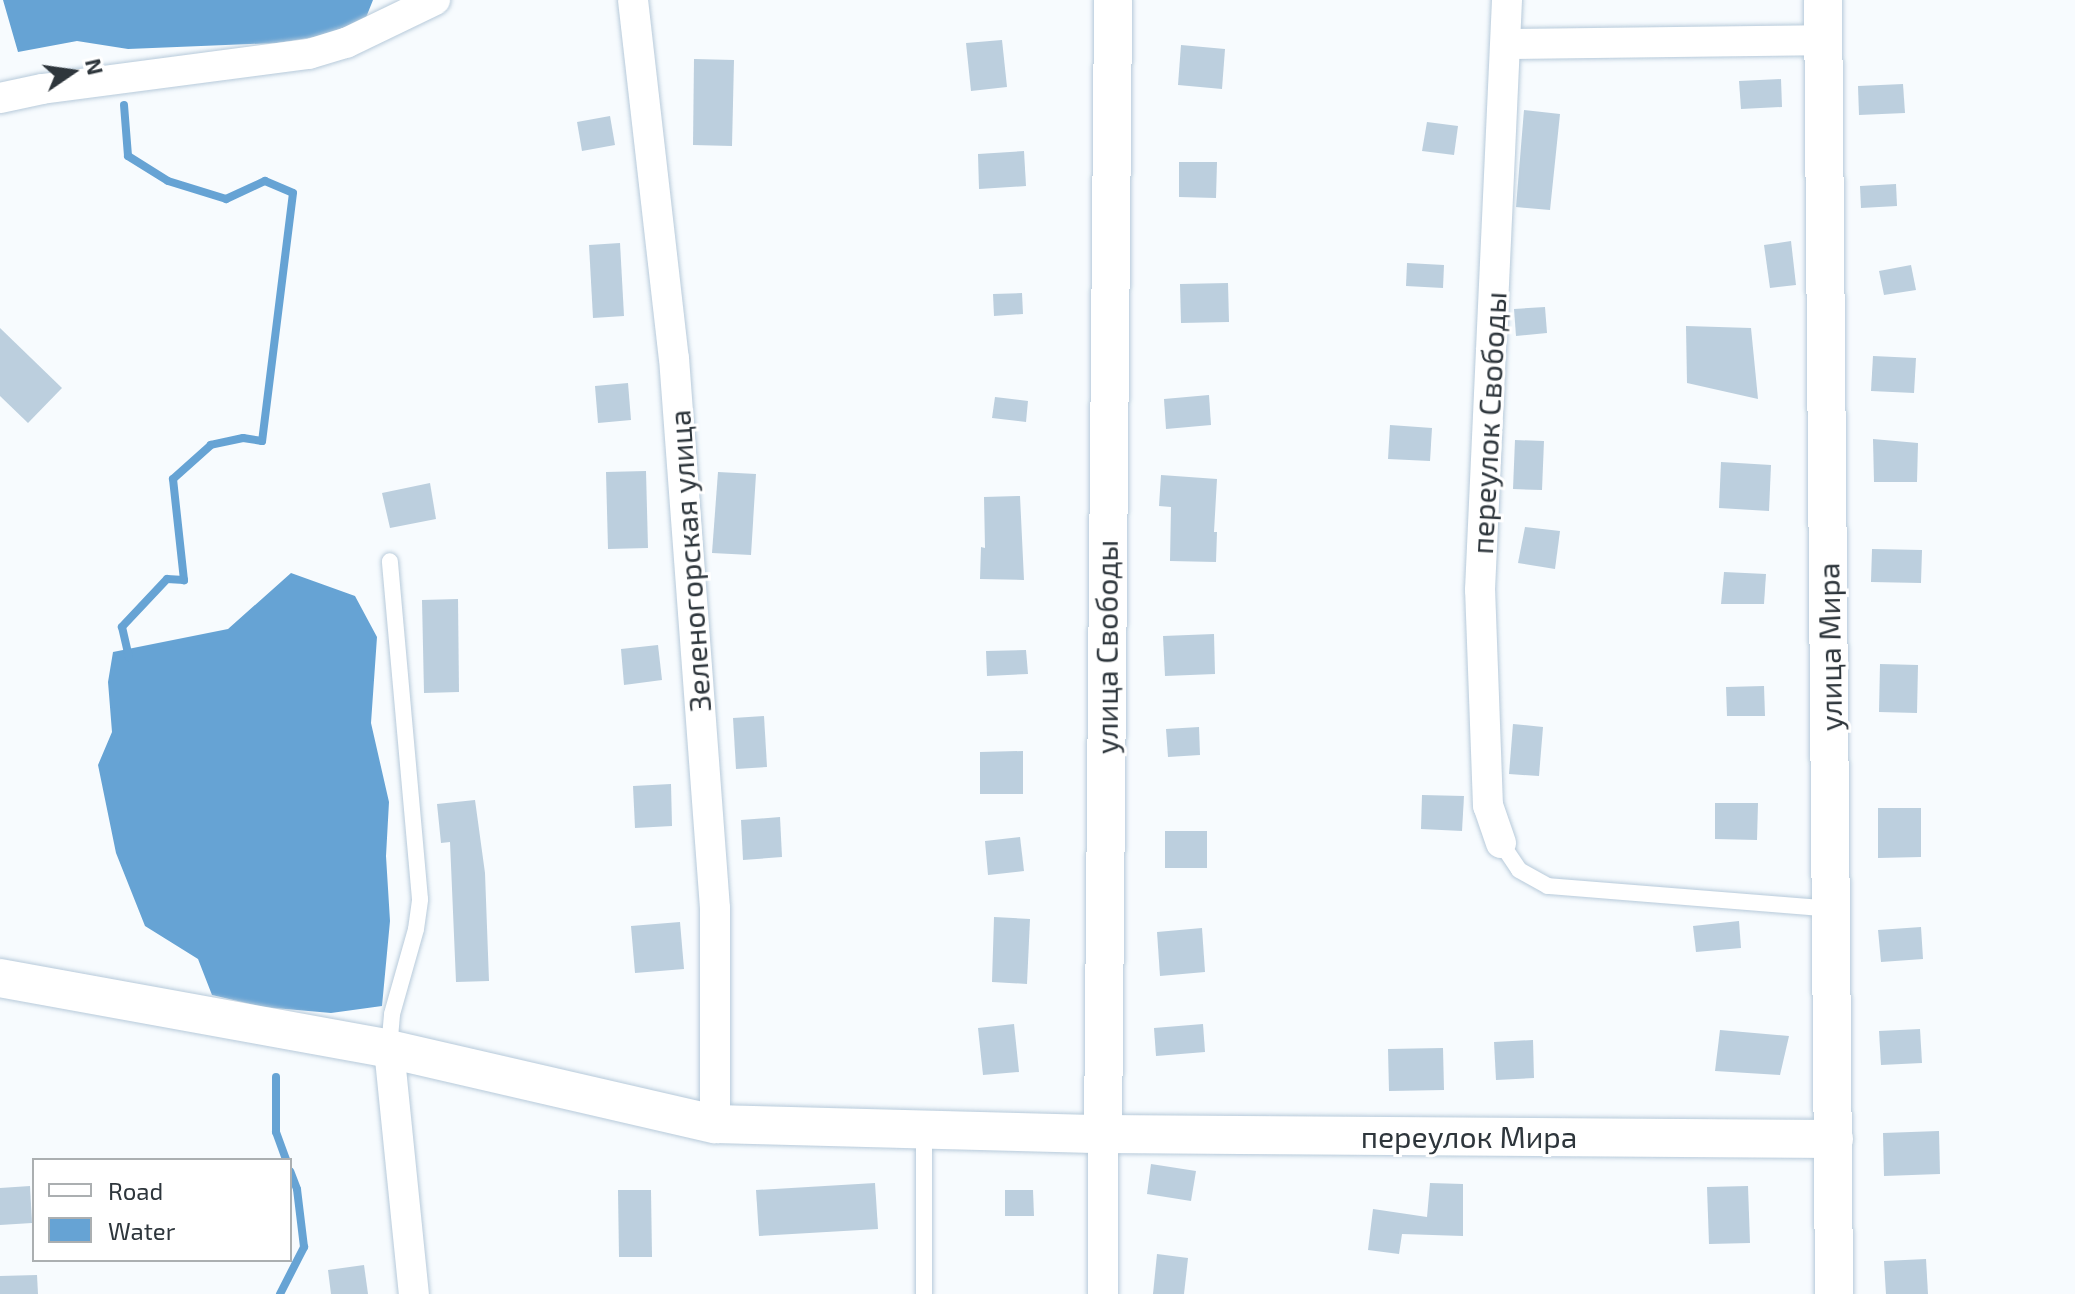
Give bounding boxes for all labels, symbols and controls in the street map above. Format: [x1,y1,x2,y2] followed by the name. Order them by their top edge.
[32,32,112,112] north arrow
[81,56,110,77] text: N
[1463,291,1513,555] street label: переулок Свободы
[660,409,718,713] street label: Зеленогорская улица
[1088,540,1124,754] street label: улица Свободы
[1810,562,1848,732] street label: улица Мира
[1361,1118,1577,1154] street label: переулок Мира
[32,1158,292,1262] legend
[108,1176,163,1205] text: Road
[108,1216,175,1245] text: Water

